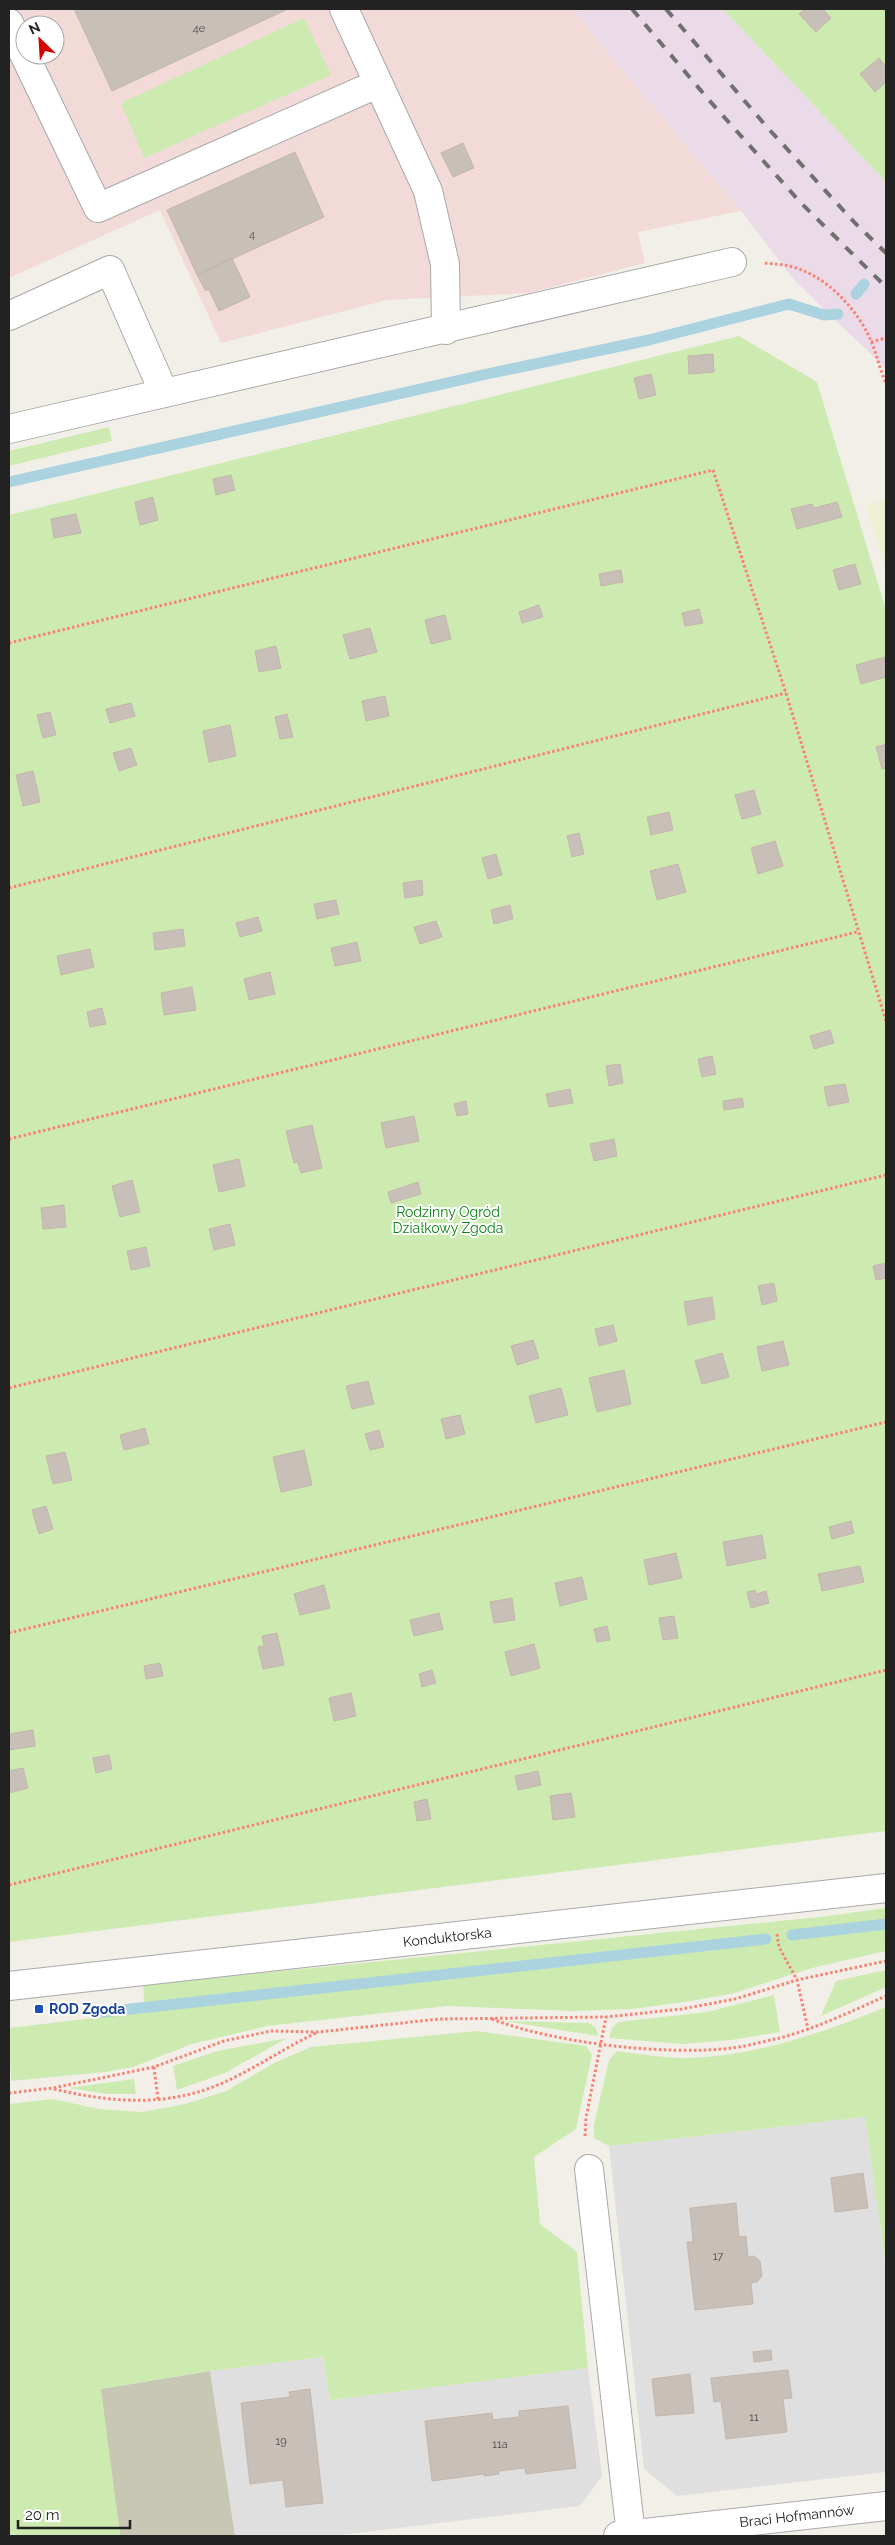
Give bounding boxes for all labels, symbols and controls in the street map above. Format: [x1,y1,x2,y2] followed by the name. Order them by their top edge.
[15,15,65,65] north arrow
[26,19,43,38] text: N
[193,22,206,35] house number: 4e
[249,228,255,241] house number: 4
[393,1204,503,1236] park label: Rodzinny Ogród Działkowy Zgoda
[402,1924,492,1950] street label: Konduktorska
[49,2001,125,2017] place label: ROD Zgoda
[33,2003,45,2015] marker: ROD Zgoda
[713,2250,723,2263] house number: 17
[749,2411,759,2424] house number: 11
[275,2435,287,2448] house number: 19
[492,2438,508,2451] house number: 11a
[18,2498,130,2530] scale bar
[739,2502,856,2530] street label: Braci Hofmannów
[25,2506,60,2524] text: 20 m

